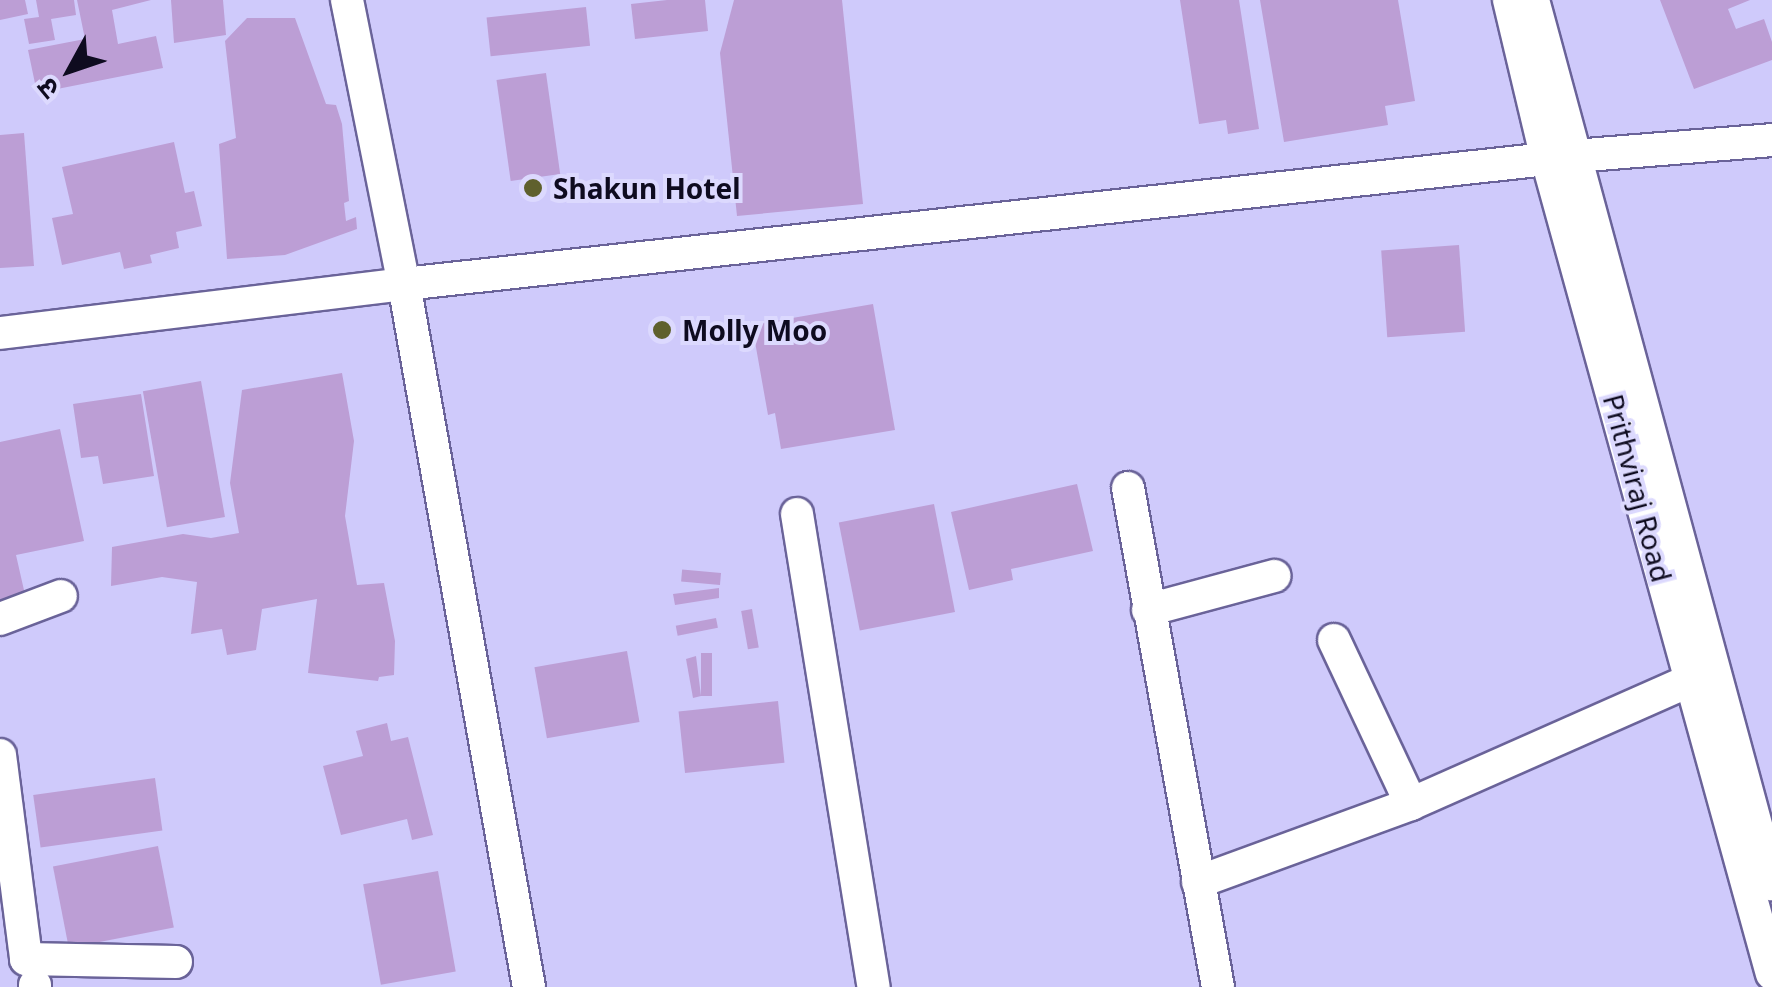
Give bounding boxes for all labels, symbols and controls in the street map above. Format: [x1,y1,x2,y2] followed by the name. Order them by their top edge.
[20,20,120,120] north arrow
[27,71,67,108] text: उ
[553,171,741,205] place label: Shakun Hotel
[522,177,544,199] marker: Shakun Hotel
[682,313,827,347] place label: Molly Moo
[651,319,673,341] marker: Molly Moo
[1597,390,1679,586] street label: Prithviraj Road

